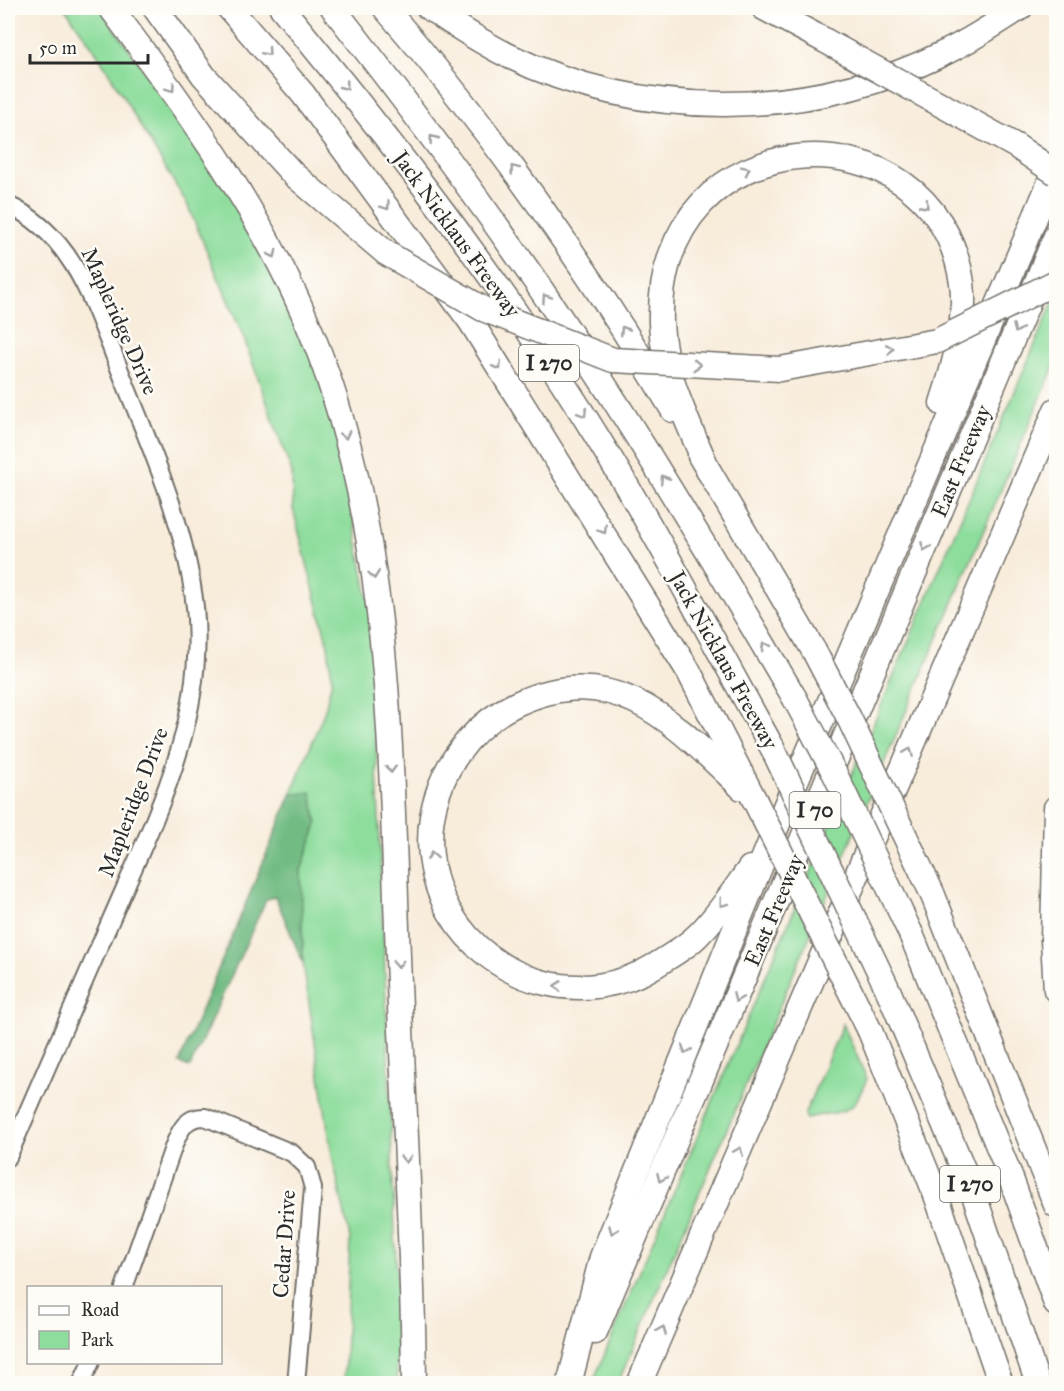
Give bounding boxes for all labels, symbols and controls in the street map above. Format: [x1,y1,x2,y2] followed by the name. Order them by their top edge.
[30,27,148,65] scale bar
[39,37,77,59] text: 50 m
[260,45,271,56] one-way arrow
[338,79,349,90] one-way arrow
[163,82,174,93] one-way arrow
[430,135,441,146] one-way arrow
[386,144,527,323] street label: Jack Nicklaus Freeway
[510,165,521,176] one-way arrow
[740,165,751,177] one-way arrow
[918,198,929,209] one-way arrow
[378,200,389,211] one-way arrow
[75,243,165,399] street label: Mapleridge Drive
[265,248,277,259] one-way arrow
[542,294,553,305] one-way arrow
[1012,322,1024,333] one-way arrow
[619,326,631,336] one-way arrow
[884,343,894,356] one-way arrow
[519,345,579,381] road number: I 270
[692,358,701,371] one-way arrow
[491,359,502,370] one-way arrow
[925,400,997,521] street label: East Freeway
[575,407,587,417] one-way arrow
[337,430,350,440] one-way arrow
[660,475,672,485] one-way arrow
[595,524,607,534] one-way arrow
[920,541,932,552] one-way arrow
[663,564,785,754] street label: Jack Nicklaus Freeway
[367,571,379,580] one-way arrow
[760,642,772,652] one-way arrow
[92,723,174,881] street label: Mapleridge Drive
[902,747,914,758] one-way arrow
[385,765,397,774] one-way arrow
[790,792,840,828] road number: I 70
[738,849,810,970] street label: East Freeway
[427,851,439,861] one-way arrow
[720,897,731,908] one-way arrow
[392,960,405,969] one-way arrow
[553,980,563,993] one-way arrow
[732,992,744,1003] one-way arrow
[681,1043,693,1054] one-way arrow
[732,1146,744,1157] one-way arrow
[399,1155,412,1164] one-way arrow
[940,1166,1000,1202] road number: I 270
[656,1172,668,1183] one-way arrow
[267,1189,301,1299] street label: Cedar Drive
[608,1224,620,1235] one-way arrow
[27,1286,222,1364] legend
[81,1299,119,1321] text: Road
[655,1325,667,1336] one-way arrow
[81,1329,114,1351] text: Park

